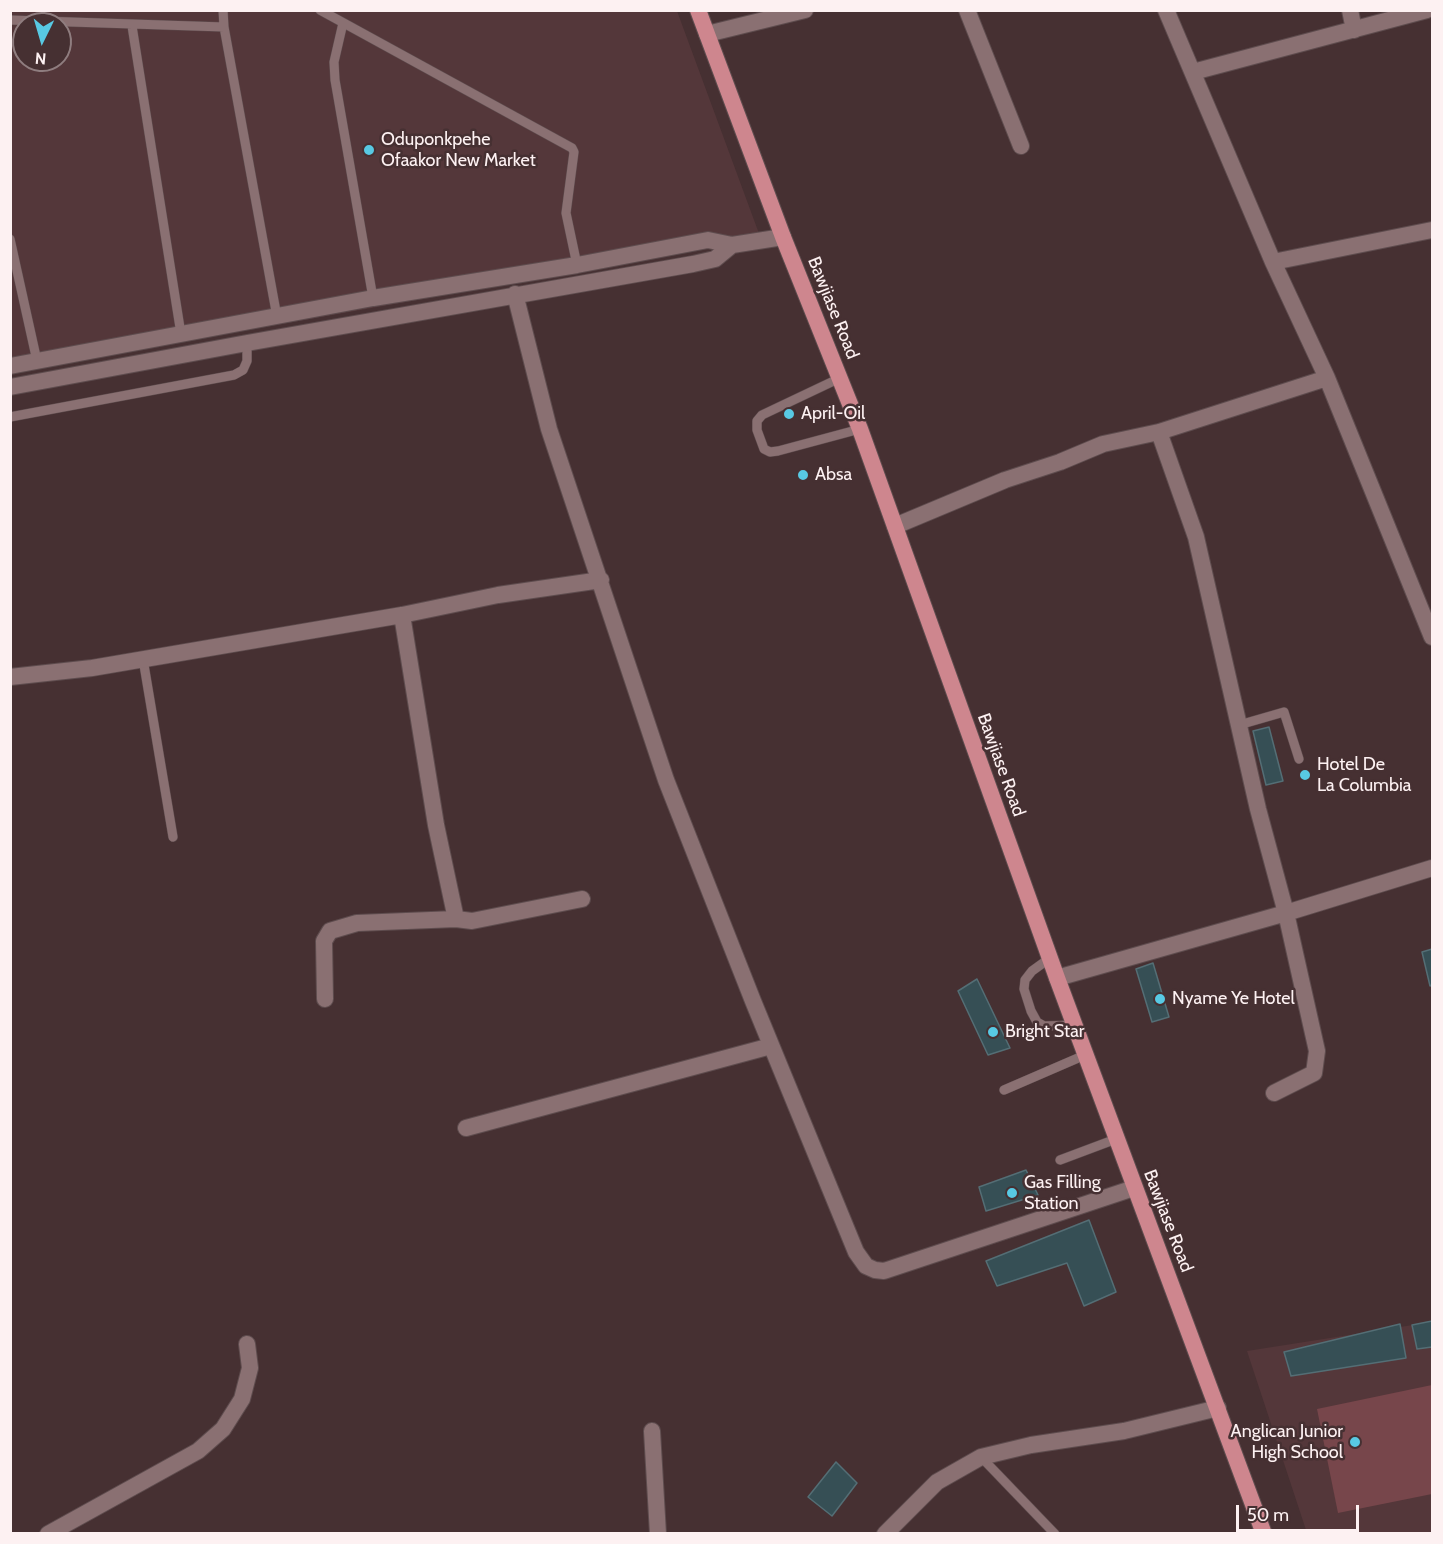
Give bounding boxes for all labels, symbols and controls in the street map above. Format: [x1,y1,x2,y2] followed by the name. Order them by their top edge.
[12,12,72,72] north arrow
[34,48,47,68] text: N
[381,129,536,172] place label: Oduponkpehe Ofaakor New Market
[362,143,376,157] marker: Oduponkpehe Ofaakor New Market
[803,254,863,362] street label: Bawjiase Road
[801,403,865,425] place label: April-Oil
[782,407,796,421] marker: April-Oil
[815,464,852,486] place label: Absa
[796,468,810,482] marker: Absa
[972,710,1030,820] street label: Bawjiase Road
[1317,754,1411,796] place label: Hotel De La Columbia
[1298,768,1312,782] marker: Hotel De La Columbia
[1172,988,1295,1010] place label: Nyame Ye Hotel
[1153,992,1167,1006] marker: Nyame Ye Hotel
[1005,1021,1084,1043] place label: Bright Star
[986,1025,1000,1039] marker: Bright Star
[1139,1167,1197,1275] street label: Bawjiase Road
[1024,1172,1101,1214] place label: Gas Filling Station
[1005,1186,1019,1200] marker: Gas Filling Station
[1231,1421,1343,1464] place label: Anglican Junior High School
[1348,1435,1362,1449] marker: Anglican Junior High School
[1239,1493,1362,1531] scale bar
[1247,1504,1289,1526] text: 50 m

